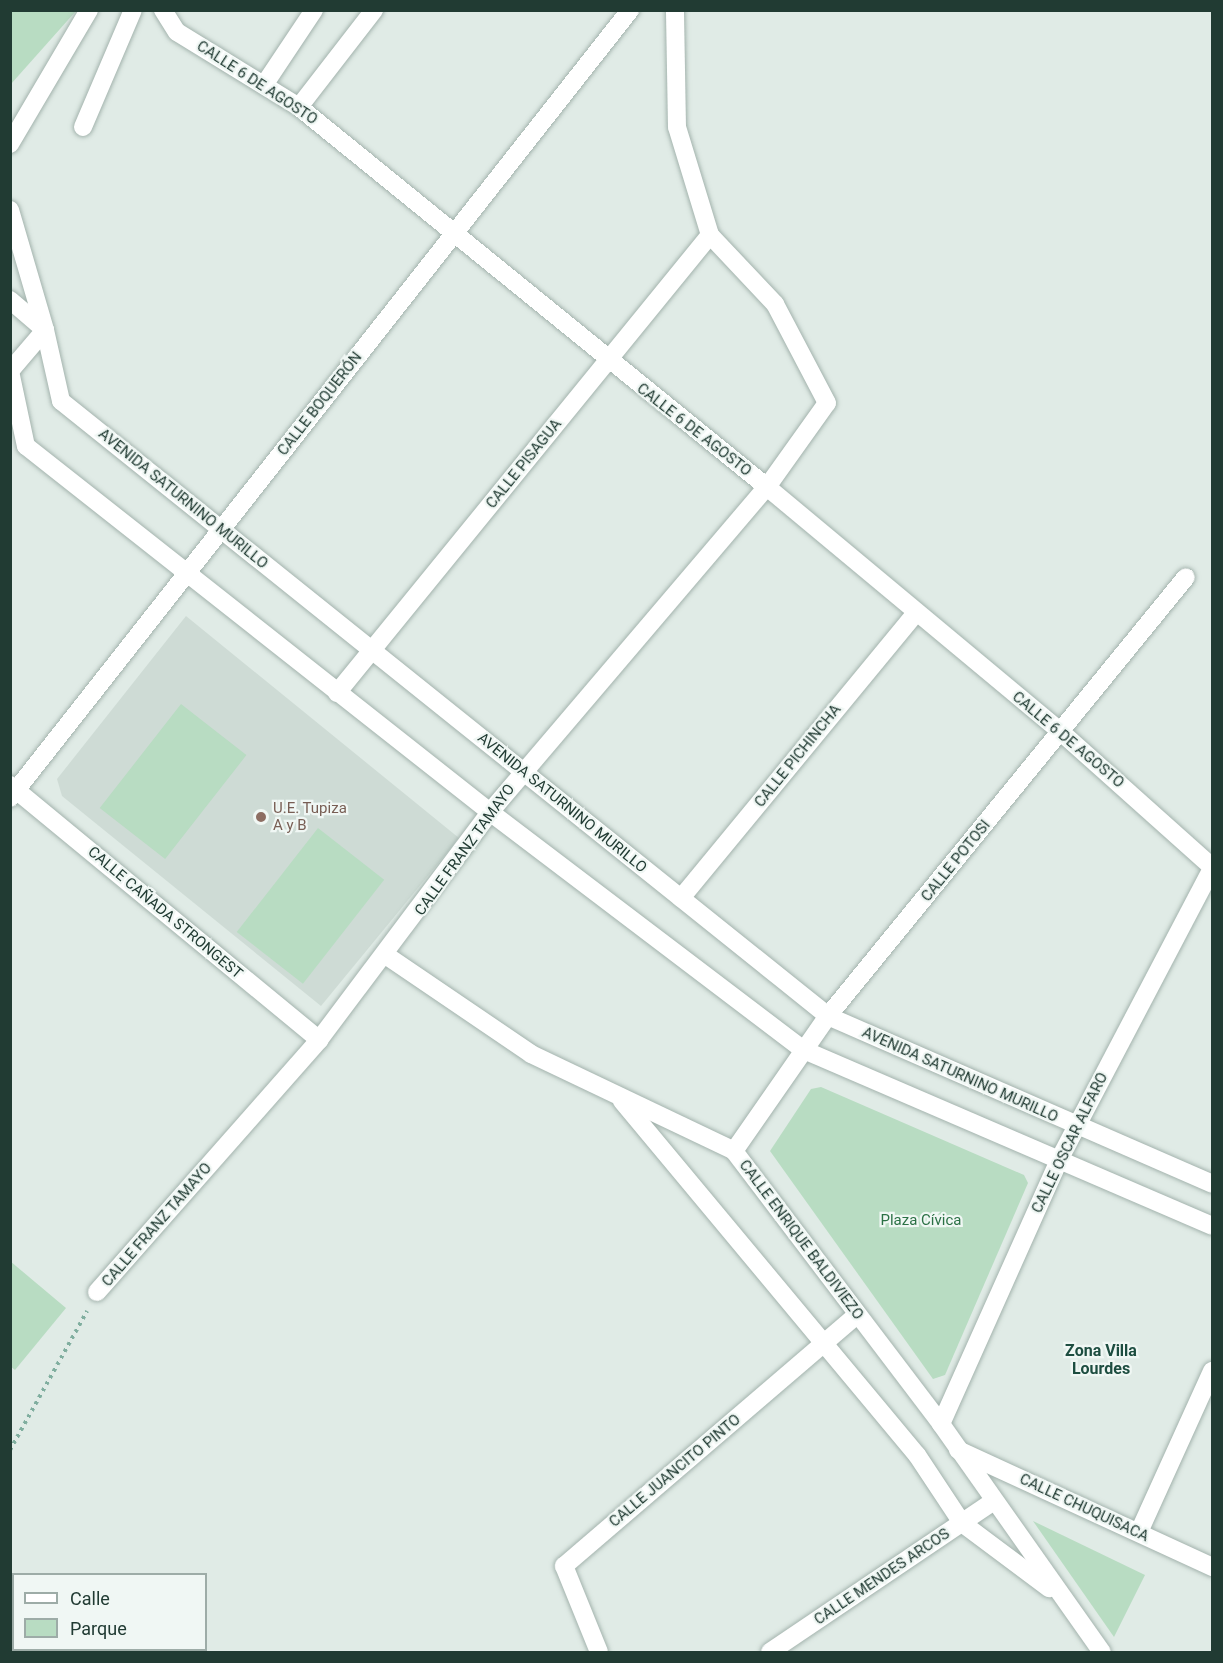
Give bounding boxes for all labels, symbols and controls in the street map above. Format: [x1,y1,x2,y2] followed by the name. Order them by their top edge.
[193,37,321,129] street label: CALLE 6 DE AGOSTO
[274,349,366,459] street label: CALLE BOQUERÓN
[633,380,755,480] street label: CALLE 6 DE AGOSTO
[482,416,566,512] street label: CALLE PISAGUA
[95,425,271,573] street label: AVENIDA SATURNINO MURILLO
[1008,688,1128,792] street label: CALLE 6 DE AGOSTO
[751,701,845,811] street label: CALLE PICHINCHA
[474,729,650,877] street label: AVENIDA SATURNINO MURILLO
[411,781,519,919] street label: CALLE FRANZ TAMAYO
[273,799,347,834] place label: U.E. Tupiza A y B
[254,810,268,824] marker: U.E. Tupiza A y B
[918,817,994,905] street label: CALLE POTOSI
[84,843,246,983] street label: CALLE CAÑADA STRONGEST
[859,1024,1061,1126] street label: AVENIDA SATURNINO MURILLO
[1028,1070,1112,1216] street label: CALLE OSCAR ALFARO
[735,1157,867,1323] street label: CALLE ENRIQUE BALDIVIEZO
[98,1159,216,1291] street label: CALLE FRANZ TAMAYO
[881,1212,961,1230] park label: Plaza Cívica
[1065,1341,1137,1379] district label: Zona Villa Lourdes
[606,1411,744,1531] street label: CALLE JUANCITO PINTO
[1017,1470,1151,1546] street label: CALLE CHUQUISACA
[811,1525,953,1629] street label: CALLE MENDES ARCOS
[12,1573,207,1651] legend
[70,1588,110,1609] text: Calle
[70,1618,127,1639] text: Parque

